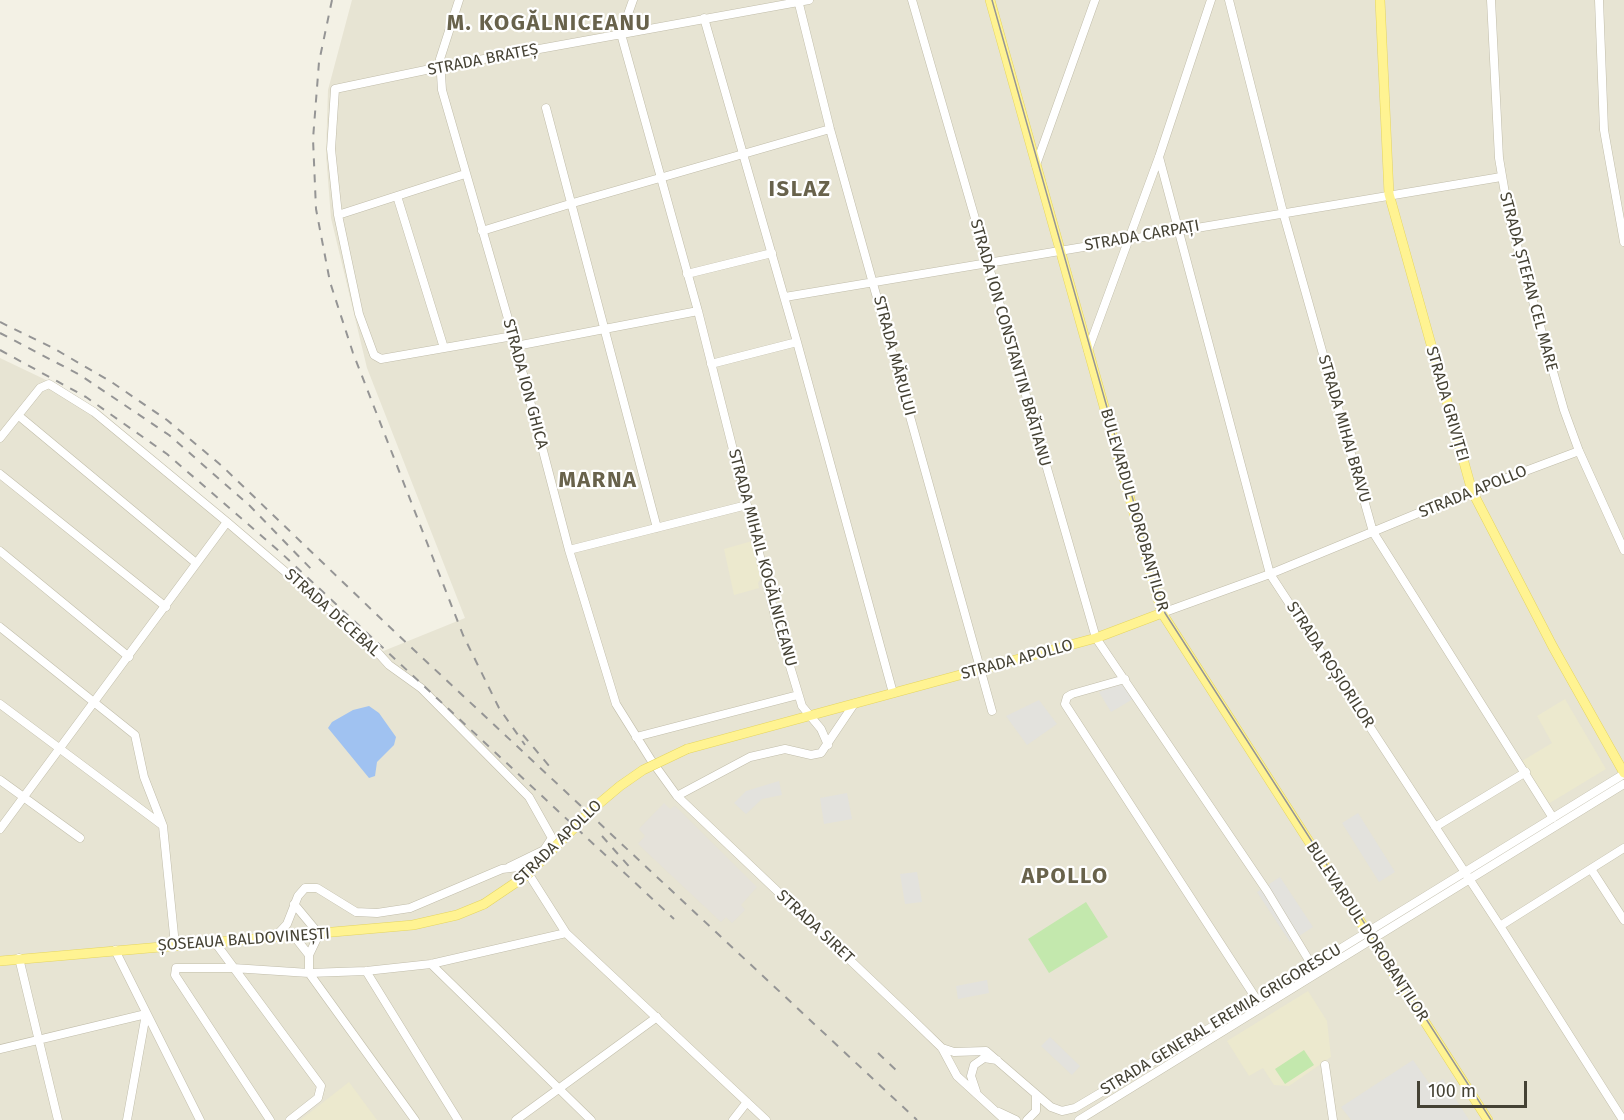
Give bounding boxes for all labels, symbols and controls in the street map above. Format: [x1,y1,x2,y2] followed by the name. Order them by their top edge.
[447,11,651,37] district label: M. KOGĂLNICEANU
[426,40,540,80] street label: STRADA BRATEȘ
[769,177,831,203] district label: ISLAZ
[1495,190,1561,374] street label: STRADA ȘTEFAN CEL MARE
[1083,216,1201,256] street label: STRADA CARPAȚI
[965,217,1055,469] street label: STRADA ION CONSTANTIN BRĂTIANU
[869,294,919,418] street label: STRADA MĂRULUI
[498,317,552,451] street label: STRADA ION GHICA
[1421,344,1473,464] street label: STRADA GRIVIȚEI
[1314,353,1374,505] street label: STRADA MIHAI BRAVU
[1096,406,1172,614] street label: BULEVARDUL DOROBANȚILOR
[724,447,800,669] street label: STRADA MIHAIL KOGĂLNICEANU
[1416,462,1530,522] street label: STRADA APOLLO
[559,468,637,494] district label: MARNA
[280,565,384,661] street label: STRADA DECEBAL
[1282,598,1378,732] street label: STRADA ROȘIORILOR
[959,636,1075,684] street label: STRADA APOLLO
[510,796,606,890] street label: STRADA APOLLO
[1302,839,1432,1025] street label: BULEVARDUL DOROBANȚILOR
[1021,864,1109,890] district label: APOLLO
[772,886,858,968] street label: STRADA SIRET
[157,924,331,956] street label: ȘOSEAUA BALDOVINEȘTI
[1097,940,1345,1100] street label: STRADA GENERAL EREMIA GRIGORESCU
[1420,1069,1530,1107] scale bar
[1428,1080,1476,1102] text: 100 m

